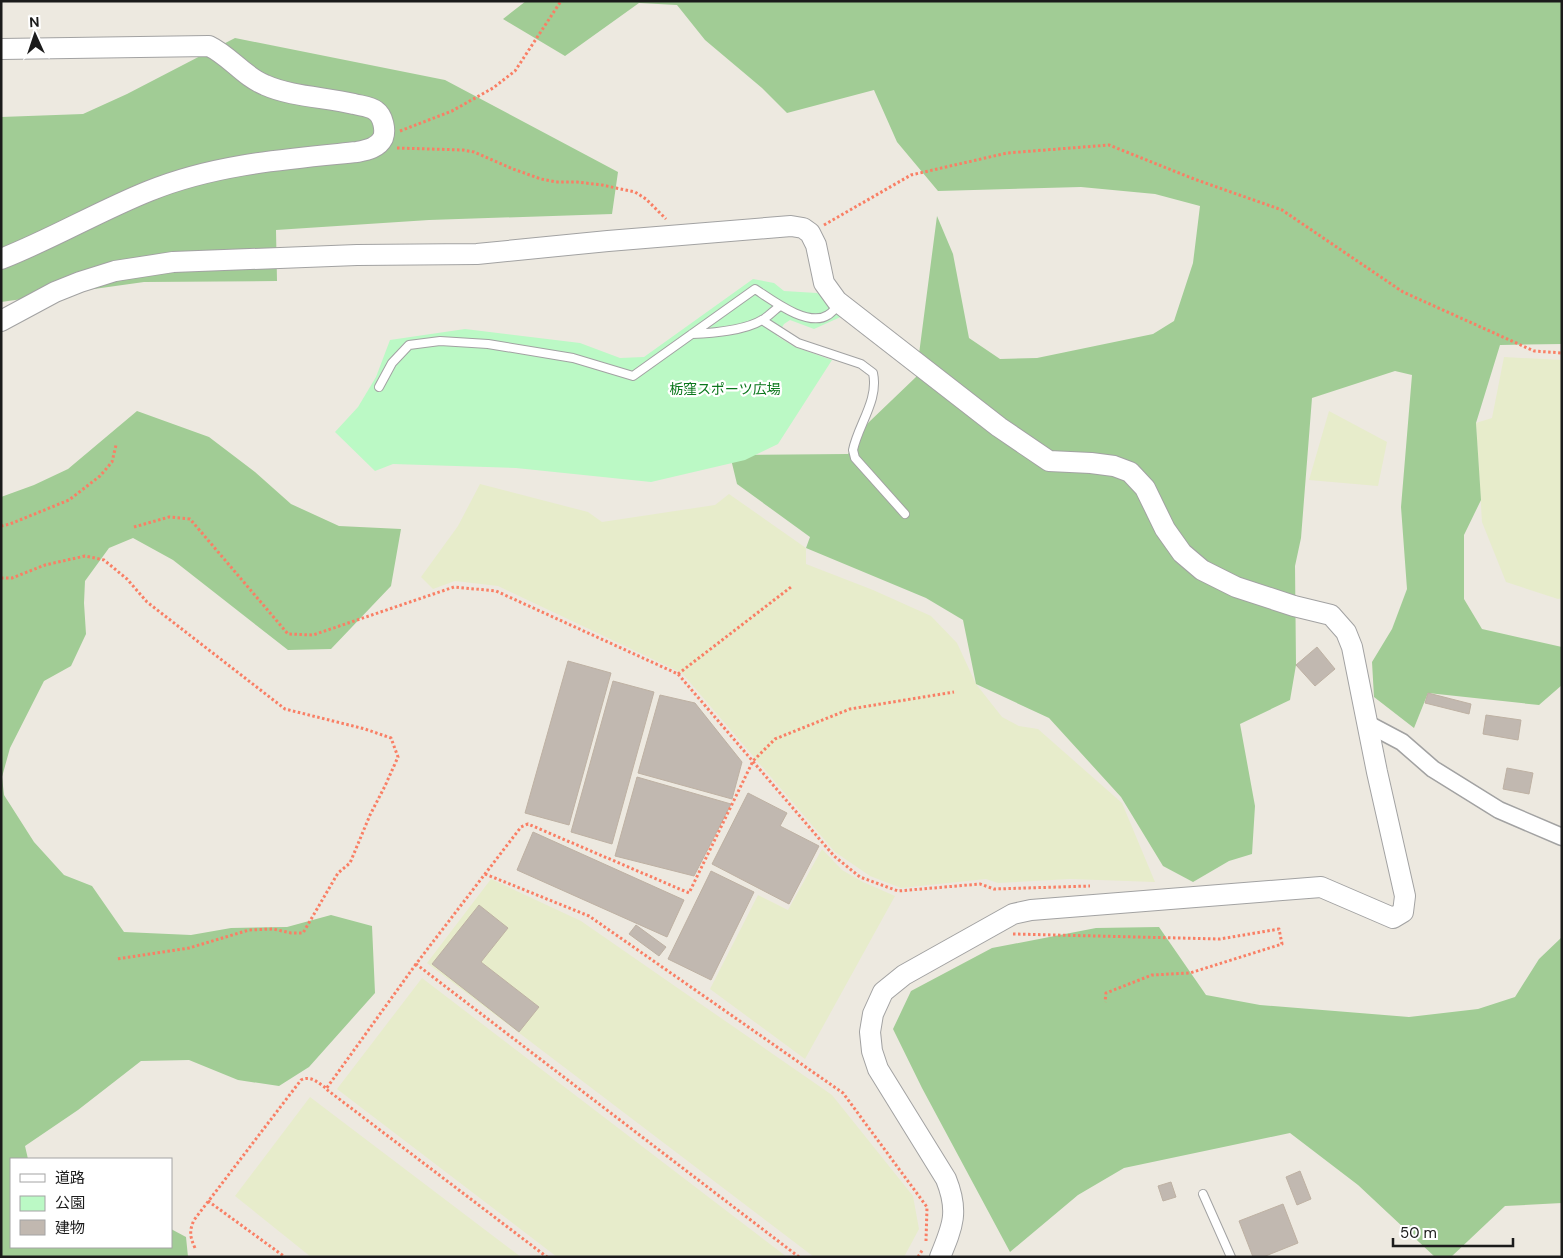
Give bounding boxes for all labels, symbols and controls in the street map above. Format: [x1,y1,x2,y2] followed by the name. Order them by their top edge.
[10,10,60,60] north arrow
[29,13,40,31] text: N
[669,380,781,398] park label: 栃窪スポーツ広場
[10,1158,172,1248] legend
[55,1168,85,1188] text: 道路
[55,1193,85,1213] text: 公園
[1393,1216,1513,1248] scale bar
[55,1218,85,1238] text: 建物
[1400,1223,1437,1243] text: 50 m

